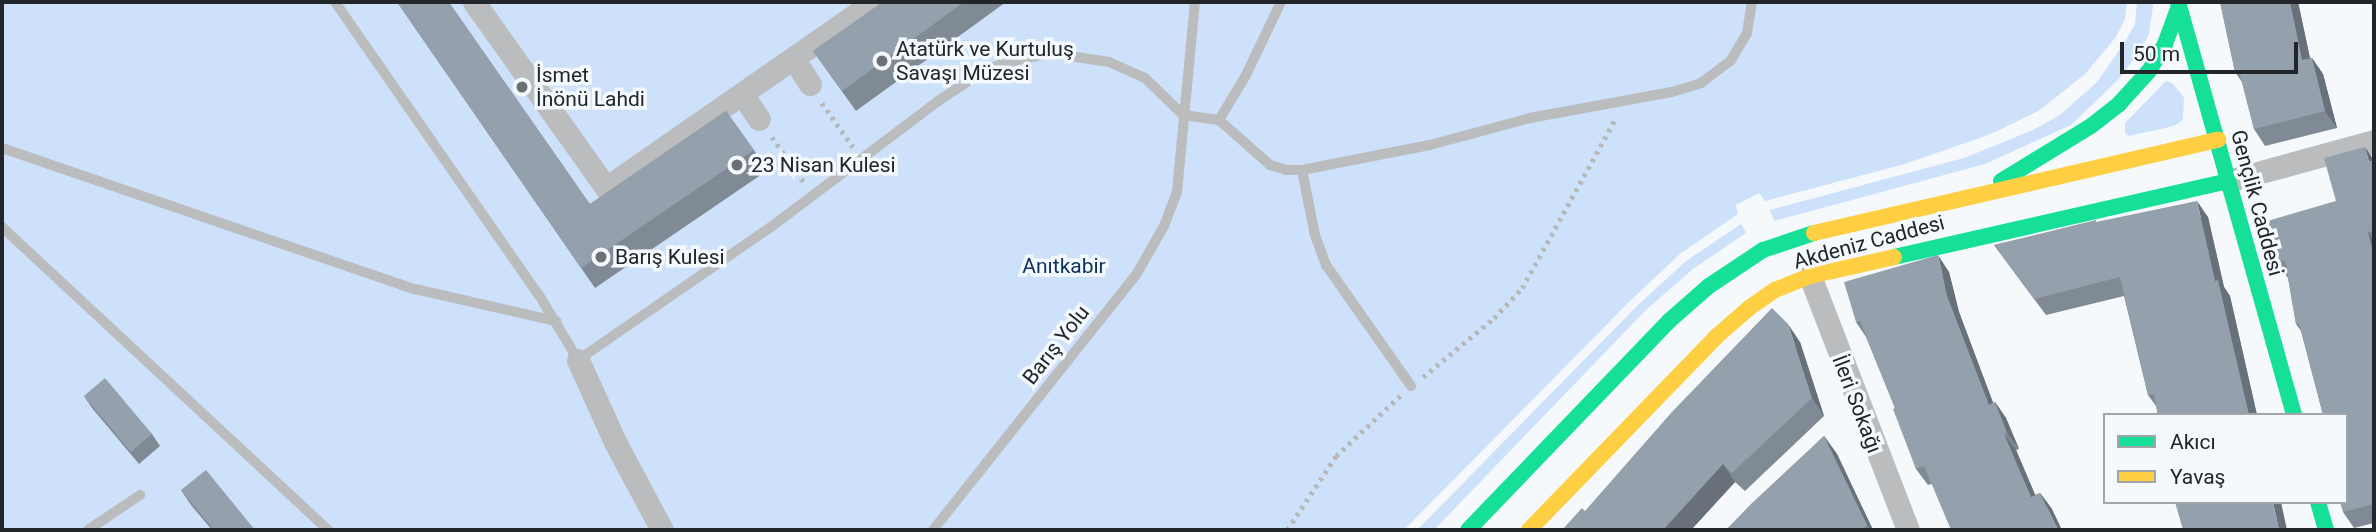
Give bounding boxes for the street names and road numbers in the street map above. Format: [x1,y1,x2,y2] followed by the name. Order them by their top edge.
[2225,127,2289,279] street label: Gençlik Caddesi
[1791,210,1947,274] street label: Akdeniz Caddesi
[1017,300,1095,390] street label: Barış Yolu
[1827,351,1887,457] street label: İleri Sokağı

